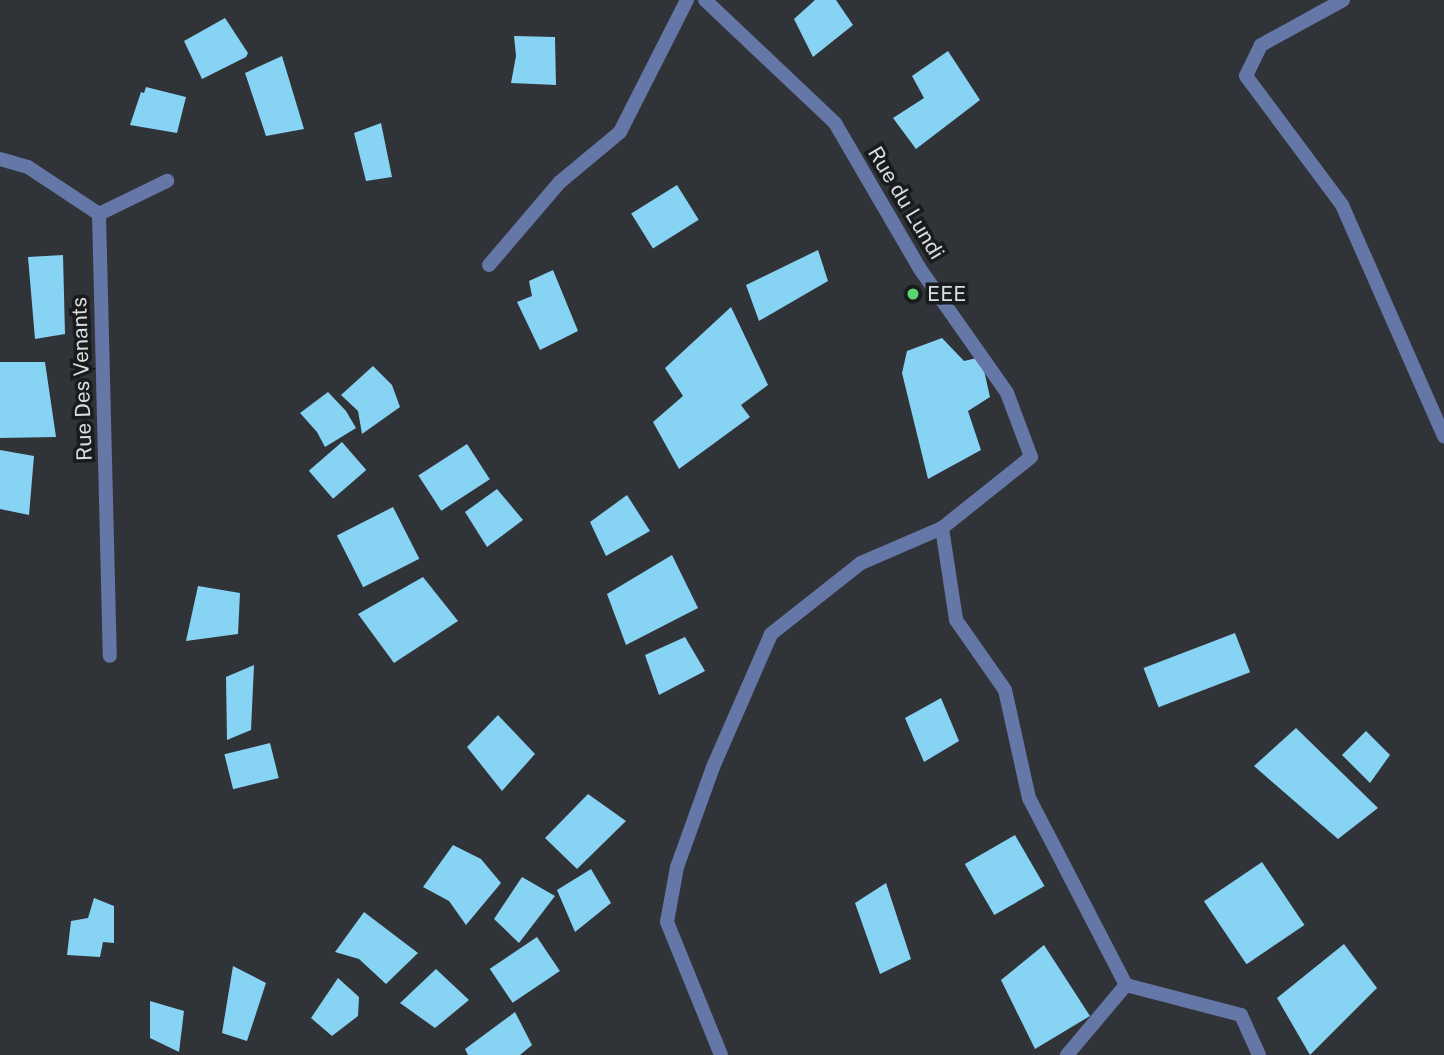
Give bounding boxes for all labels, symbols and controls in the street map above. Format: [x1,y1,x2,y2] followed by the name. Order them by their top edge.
[862,142,950,264] street label: Rue du Lundi
[927,281,966,307] place label: EEE
[905,286,921,302] marker: EEE
[67,296,97,462] street label: Rue Des Venants

